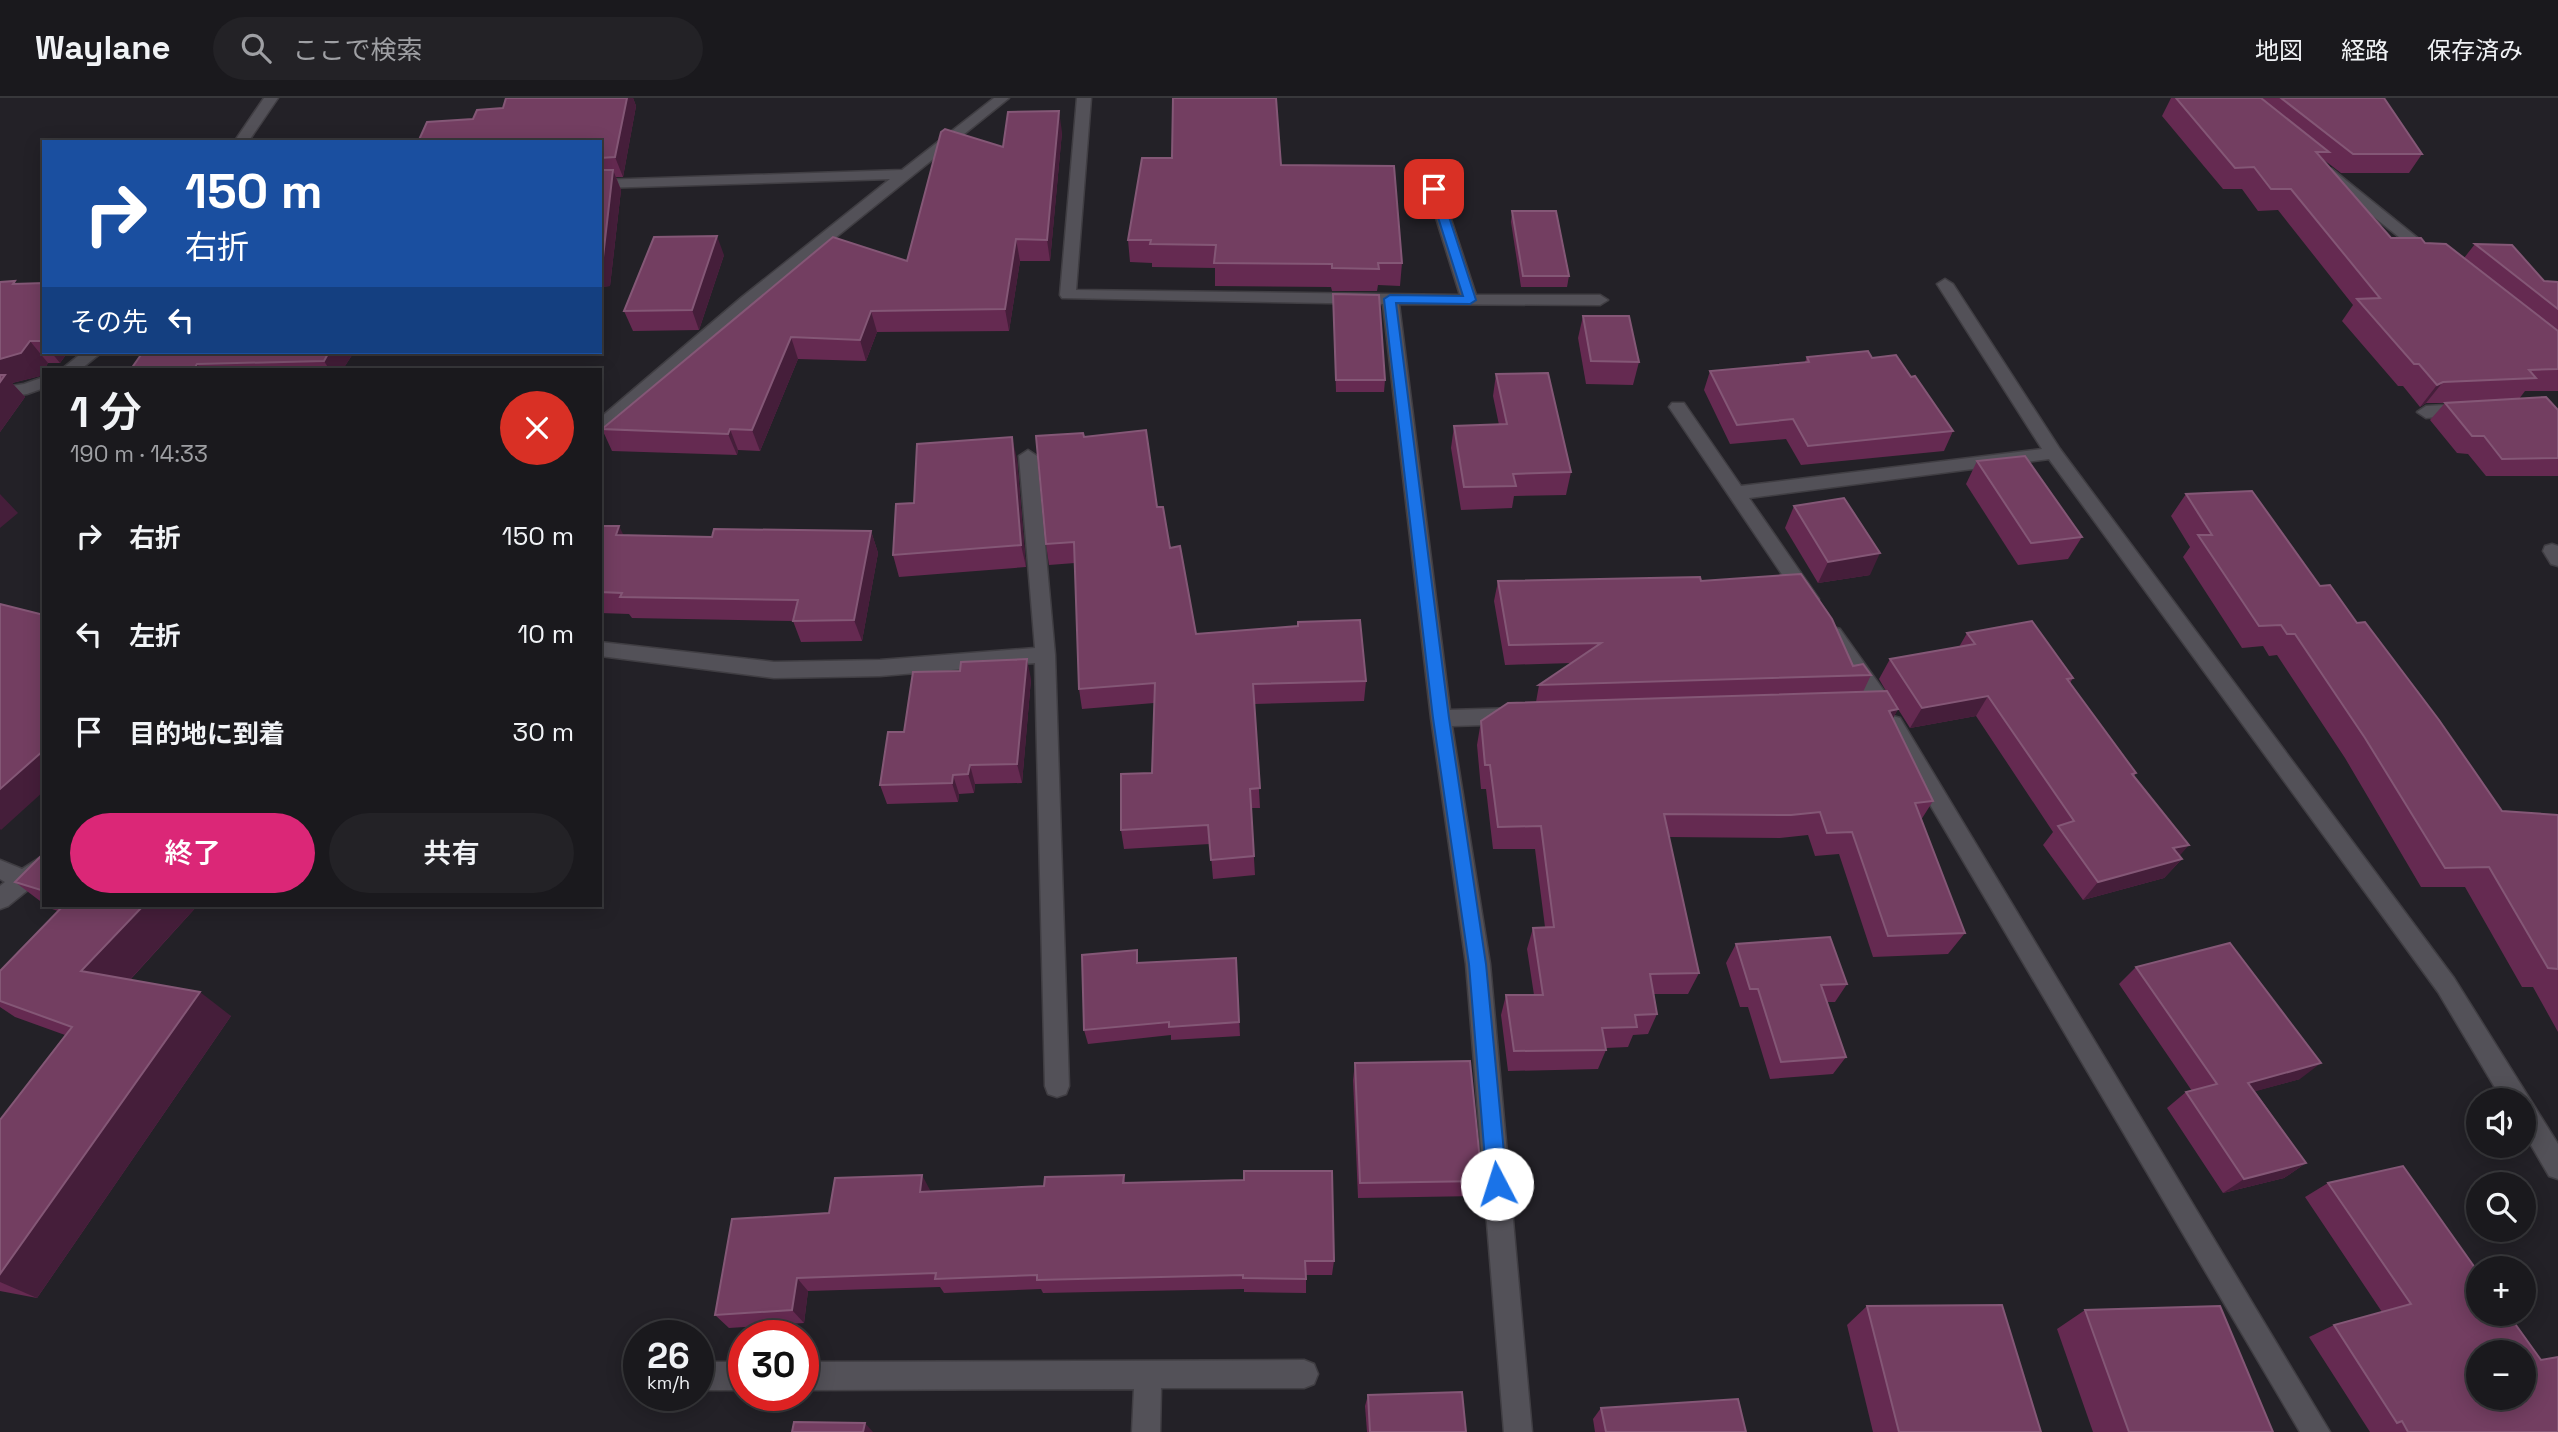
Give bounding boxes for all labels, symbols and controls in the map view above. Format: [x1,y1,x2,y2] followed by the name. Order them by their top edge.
[213,17,703,80] search box
[35,27,171,69] text: Waylane
[237,29,275,67] icon: search
[293,33,423,67] text: ここで検索
[2255,35,2303,66] text: 地図
[2341,35,2389,66] text: 経路
[2427,35,2523,66] text: 保存済み
[1404,159,1464,219] pin
[185,160,323,222] text: 150 m
[70,168,161,259] icon: right
[1415,170,1453,208] icon: arrive
[185,227,249,267] text: 右折
[162,301,200,339] icon: left
[70,305,148,339] text: その先
[70,386,142,439] text: 1 分
[500,391,574,465] button: close
[70,439,208,469] text: 190 m · 14:33
[70,517,108,555] icon: right
[502,519,574,553] text: 150 m
[129,521,181,555] text: 右折
[70,615,108,653] icon: left
[517,617,574,651] text: 10 m
[129,619,181,653] text: 左折
[70,713,108,751] icon: arrive
[513,715,574,749] text: 30 m
[129,717,285,751] text: 目的地に到着
[70,813,315,893] button: 終了
[329,813,574,893] button: 共有
[2466,1088,2536,1410] map controls
[2466,1088,2536,1158] button: sound
[1460,1147,1534,1221] position arrow
[2466,1172,2536,1242] button: search
[2466,1256,2536,1326] button: +
[728,1320,819,1411] speed limit sign: 30
[647,1334,690,1378] text: 26
[2466,1340,2536,1410] button: −
[647,1371,690,1394] text: km/h

